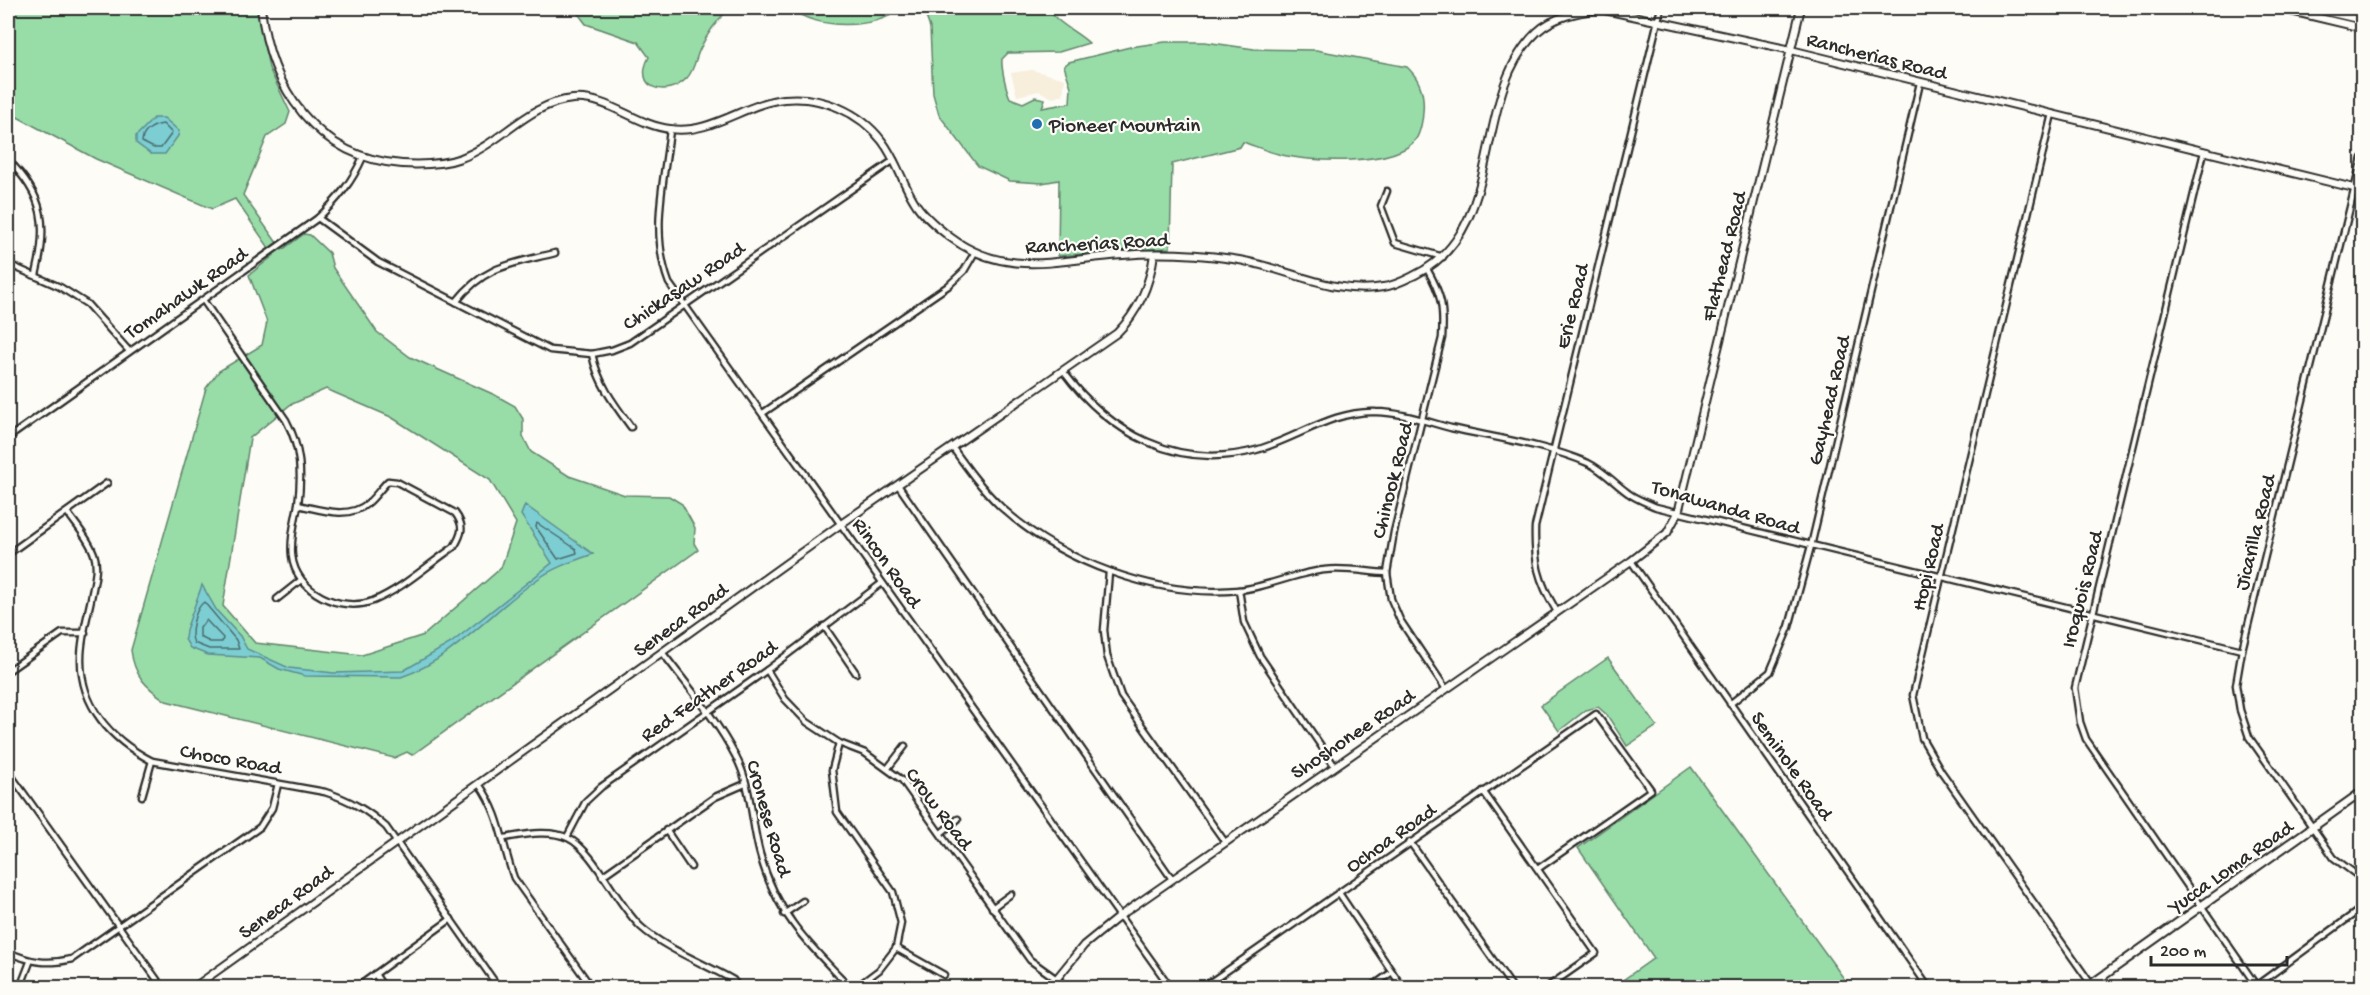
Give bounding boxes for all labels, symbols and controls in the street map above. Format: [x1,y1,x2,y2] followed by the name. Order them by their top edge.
[1803,29,1951,88] street label: Rancherias Road
[1048,115,1200,140] place label: Pioneer Mountain
[1030,117,1044,131] marker: Pioneer Mountain
[1698,188,1755,325] street label: Flathead Road
[1025,229,1171,262] street label: Rancherias Road
[619,237,752,338] street label: Chickasaw Road
[120,242,255,347] street label: Tomahawk Road
[1552,260,1597,352] street label: Erie Road
[1804,332,1859,468] street label: Gayhead Road
[1368,418,1421,542] street label: Chinook Road
[2231,471,2284,593] street label: Jicarilla Road
[1647,476,1804,543] street label: Tonawanda Road
[845,514,926,615] street label: Rincon Road
[1908,520,1953,614] street label: Hopi Road
[2058,527,2111,651] street label: Iroquois Road
[630,578,736,665] street label: Seneca Road
[637,635,785,749] street label: Red Feather Road
[1287,684,1422,787] street label: Shoshonee Road
[1743,708,1838,828] street label: Seminole Road
[178,740,285,783] street label: Choco Road
[738,758,796,882] street label: Cronese Road
[898,764,977,858] street label: Crow Road
[1342,799,1443,880] street label: Ochoa Road
[2163,816,2301,922] street label: Yucca Loma Road
[235,860,341,947] street label: Seneca Road
[2151,929,2288,967] scale bar
[2160,942,2207,963] text: 200 m

